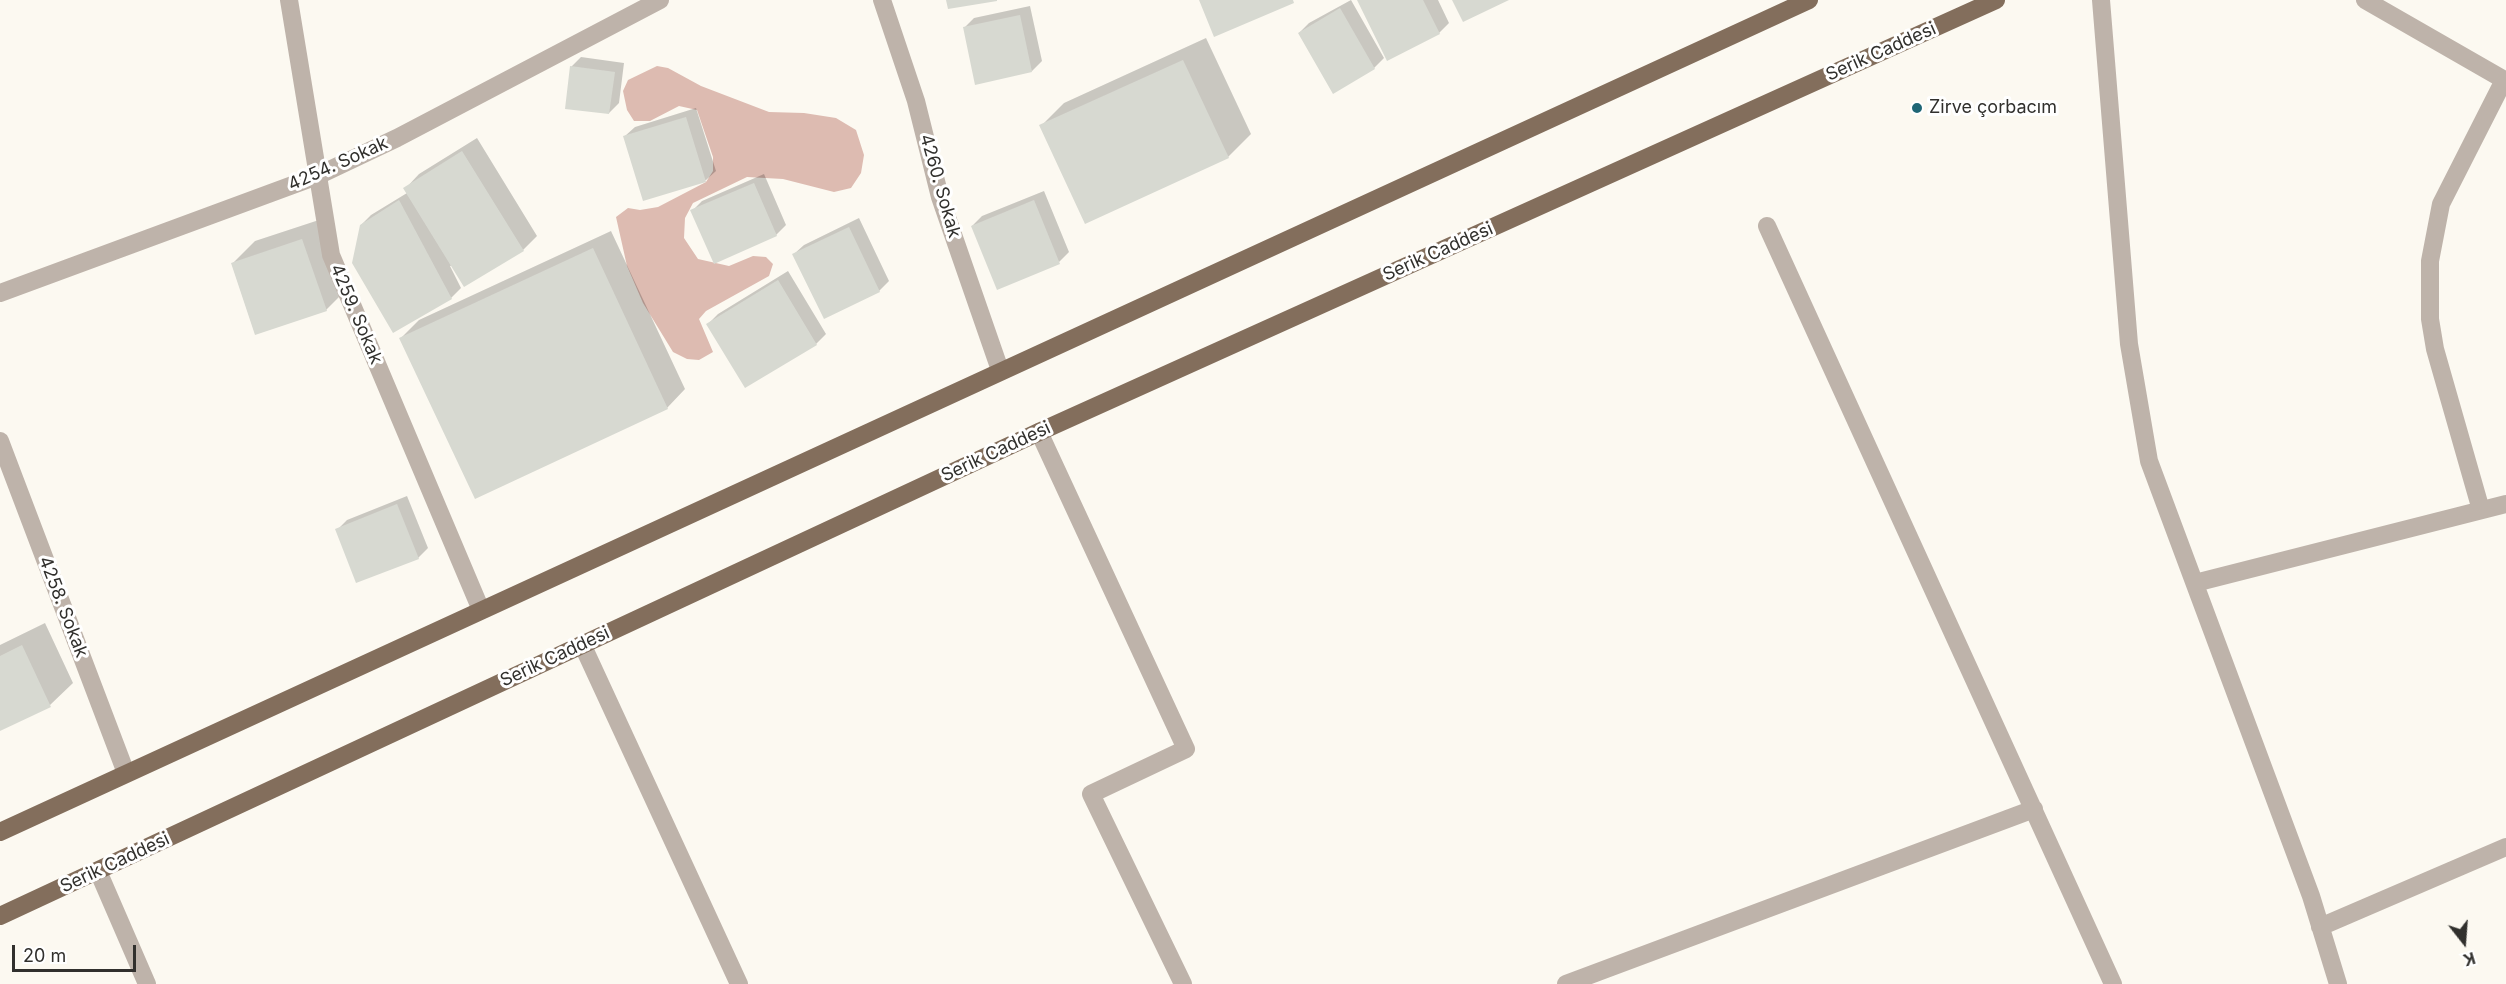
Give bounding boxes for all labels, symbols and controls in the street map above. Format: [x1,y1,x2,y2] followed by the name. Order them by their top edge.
[1823,18,1939,86] street label: Serik Caddesi
[1929,97,2057,119] place label: Zirve çorbacım
[1910,101,1924,115] marker: Zirve çorbacım
[285,132,391,196] street label: 4254. Sokak
[915,132,965,240] street label: 4260. Sokak
[1380,218,1496,286] street label: Serik Caddesi
[325,261,387,367] street label: 4259. Sokak
[938,417,1054,487] street label: Serik Caddesi
[34,553,92,661] street label: 4258. Sokak
[497,622,613,692] street label: Serik Caddesi
[57,828,173,898] street label: Serik Caddesi
[2434,912,2494,972] north arrow
[15,933,140,971] scale bar
[23,945,66,966] text: 20 m
[2461,948,2478,970] text: K

